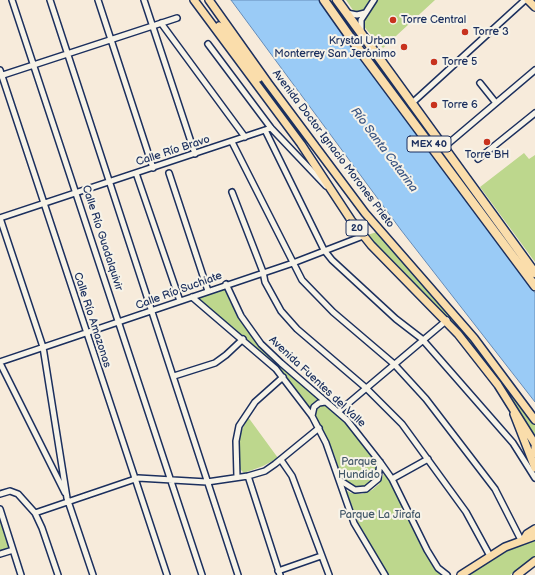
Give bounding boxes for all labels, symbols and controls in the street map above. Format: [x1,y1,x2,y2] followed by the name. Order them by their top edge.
[401,13,466,27] place label: Torre Central
[388,15,398,25] marker: Torre Central
[473,25,509,39] place label: Torre 3
[460,27,470,37] marker: Torre 3
[274,34,396,60] place label: Krystal Urban Monterrey San Jerónimo
[399,42,409,52] marker: Krystal Urban Monterrey San Jerónimo
[442,55,477,69] place label: Torre 5
[429,57,439,67] marker: Torre 5
[269,67,397,231] street label: Avenida Doctor Ignacio Morones Prieto
[442,98,478,112] place label: Torre 6
[429,100,439,110] marker: Torre 6
[347,105,421,195] water label: Río Santa Catarina
[134,133,212,169] street label: Calle Río Bravo
[407,136,451,152] road number: MEX 40
[482,137,492,147] marker: Torre BH
[465,148,509,162] place label: Torre BH
[79,184,125,292] street label: Calle Río Guadalquivir
[346,220,368,236] road number: 20
[134,269,224,313] street label: Calle Río Suchiate
[70,271,114,369] street label: Calle Río Amazonas
[266,334,368,430] street label: Avenida Fuentes del Valle
[338,455,380,481] park label: Parque Hundido
[339,508,421,522] park label: Parque La Jirafa

